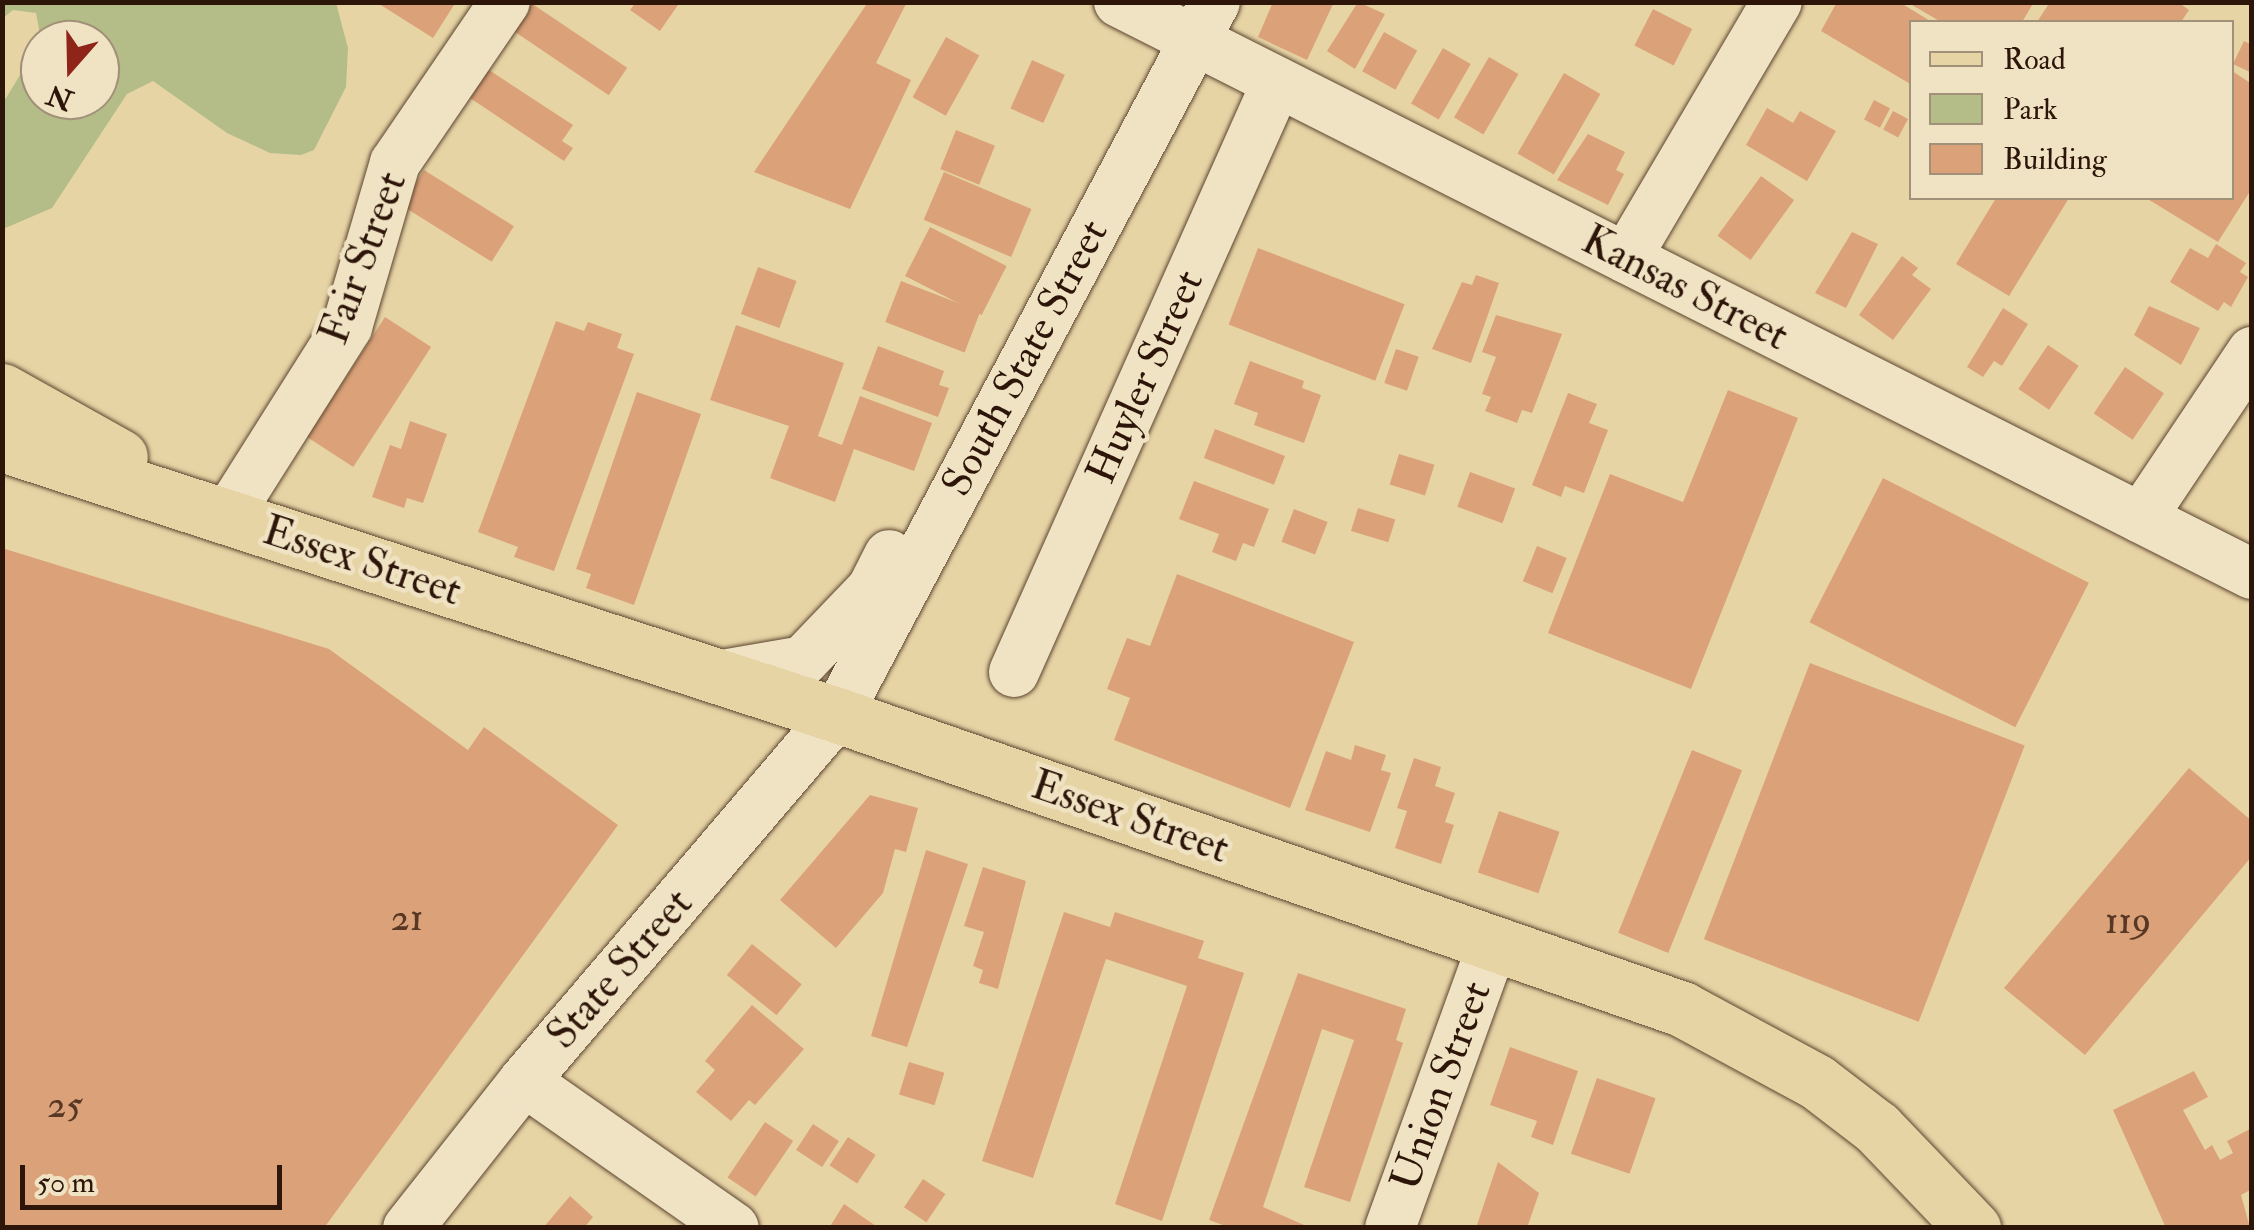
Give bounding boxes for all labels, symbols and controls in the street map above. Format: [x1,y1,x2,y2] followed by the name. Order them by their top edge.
[20,20,120,120] north arrow
[1909,20,2234,200] legend
[2003,41,2066,78] text: Road
[42,76,78,118] text: N
[2003,91,2058,128] text: Park
[2003,141,2107,178] text: Building
[309,165,417,351] street label: Fair Street
[931,211,1119,505] street label: South State Street
[1574,215,1796,361] street label: Kansas Street
[1076,263,1214,491] street label: Huyler Street
[257,505,467,617] street label: Essex Street
[1025,760,1235,874] street label: Essex Street
[537,879,703,1059] street label: State Street
[391,896,423,942] house number: 21
[2105,899,2151,945] house number: 119
[1380,975,1502,1197] street label: Union Street
[47,1083,83,1129] house number: 25
[25,1145,288,1207] scale bar
[37,1164,95,1201] text: 50 m

